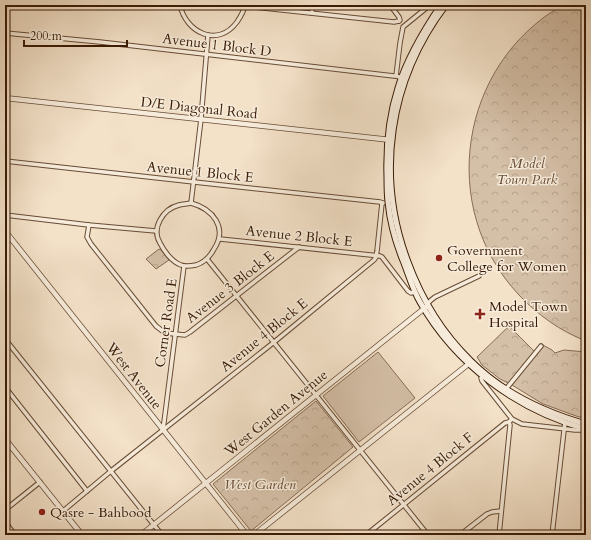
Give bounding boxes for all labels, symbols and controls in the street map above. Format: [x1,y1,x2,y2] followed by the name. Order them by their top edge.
[24,22,127,48] scale bar
[30,28,63,44] text: 200 m
[161,29,273,61] street label: Avenue 1 Block D
[140,92,259,124] street label: D/E Diagonal Road
[497,154,558,189] park label: Model Town Park
[146,157,255,187] street label: Avenue 1 Block E
[245,221,354,251] street label: Avenue 2 Block E
[447,241,567,276] place label: Government College for Women
[182,246,278,327] street label: Avenue 3 Block E
[434,253,444,263] marker: Government College for Women
[150,277,182,369] street label: Corner Road E
[216,294,312,376] street label: Avenue 4 Block E
[489,297,568,332] place label: Model Town Hospital
[474,308,486,320] marker: Model Town Hospital
[101,338,166,413] street label: West Avenue
[220,365,332,461] street label: West Garden Avenue
[383,428,477,510] street label: Avenue 4 Block F
[224,475,296,494] park label: West Garden
[50,503,152,522] place label: Qasre - Bahbood
[37,507,47,517] marker: Qasre - Bahbood

